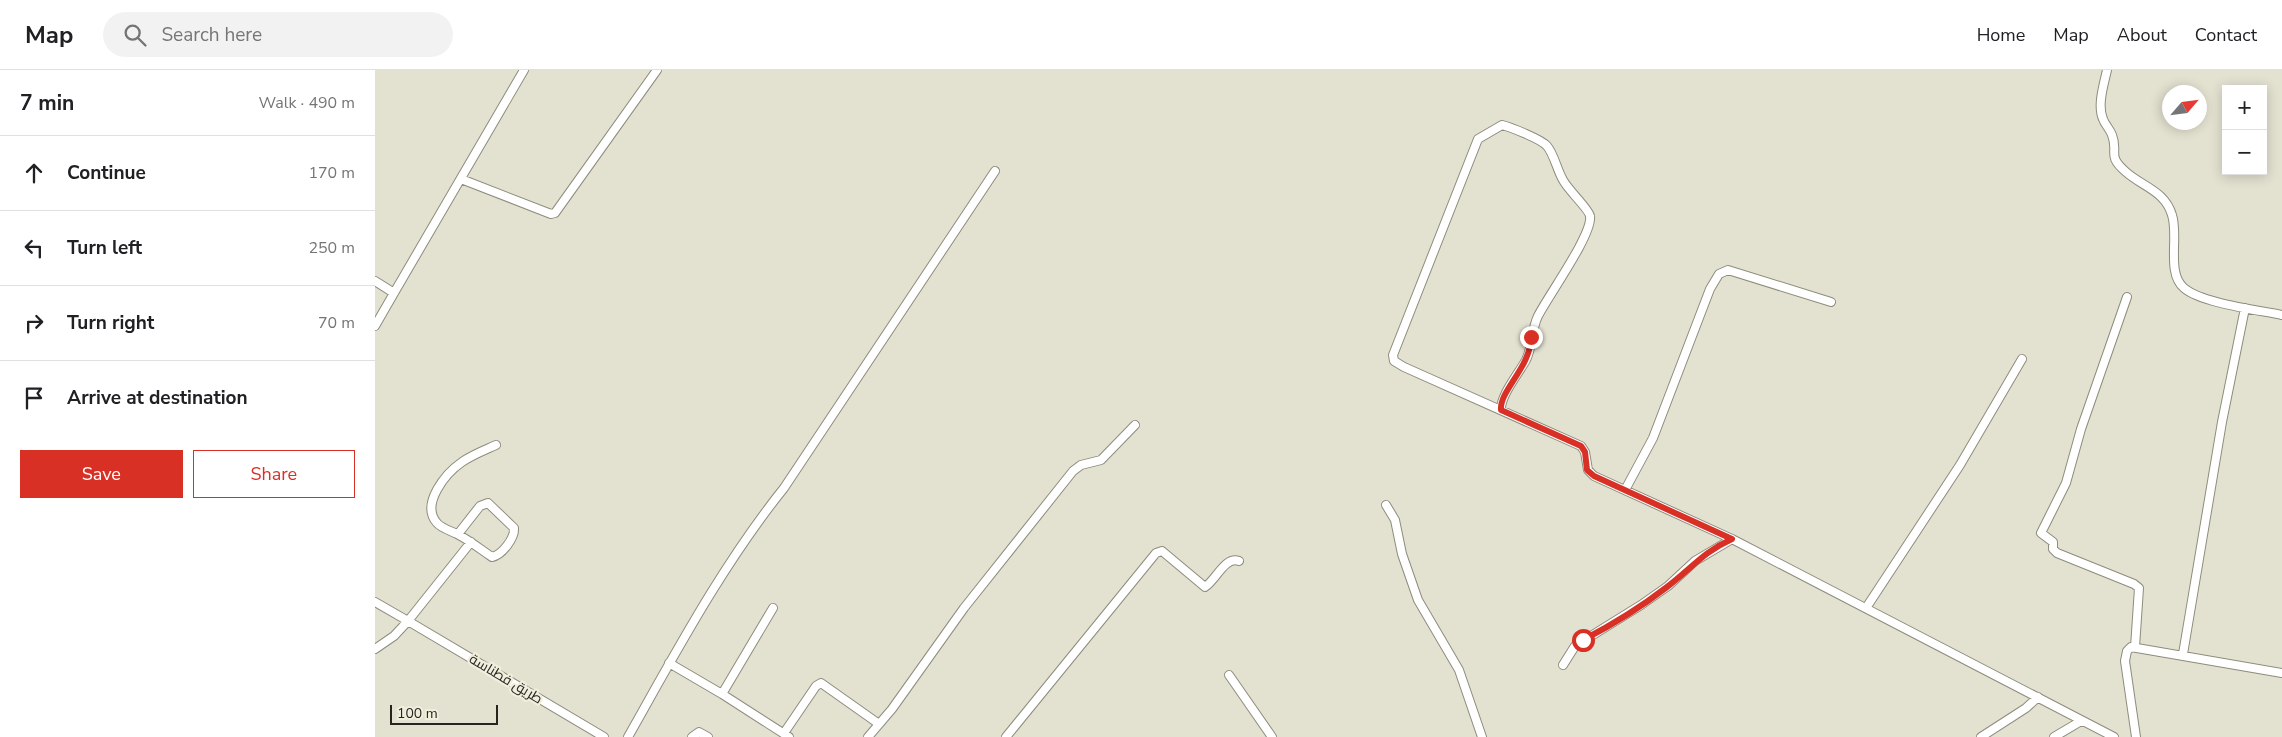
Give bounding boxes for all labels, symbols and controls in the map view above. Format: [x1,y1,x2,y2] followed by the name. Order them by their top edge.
[103,12,453,57] search box
[25,19,73,51] text: Map
[121,21,149,49] icon: search
[161,22,262,48] text: Search here
[1977,23,2025,47] text: Home
[2053,23,2089,47] text: Map
[2117,23,2167,47] text: About
[2195,23,2257,47] text: Contact
[2162,85,2207,130] north arrow
[2222,85,2267,175] map controls
[2222,85,2267,130] button: +
[20,89,74,117] text: 7 min
[259,92,355,114] text: Walk · 490 m
[2222,130,2267,175] button: −
[20,159,48,187] icon: ahead
[67,160,146,186] text: Continue
[308,162,355,184] text: 170 m
[20,234,48,262] icon: left
[67,235,142,261] text: Turn left
[308,237,355,259] text: 250 m
[20,309,48,337] icon: right
[67,310,154,336] text: Turn right
[318,312,355,334] text: 70 m
[1520,326,1543,349] route end
[20,384,48,412] icon: arrive
[67,385,248,411] text: Arrive at destination
[20,450,183,498] button: Save
[193,450,355,498] button: Share
[1572,629,1595,652] route start
[466,650,546,708] street label: طريق فطناسة
[390,702,497,725] scale bar
[397,704,438,723] text: 100 m

